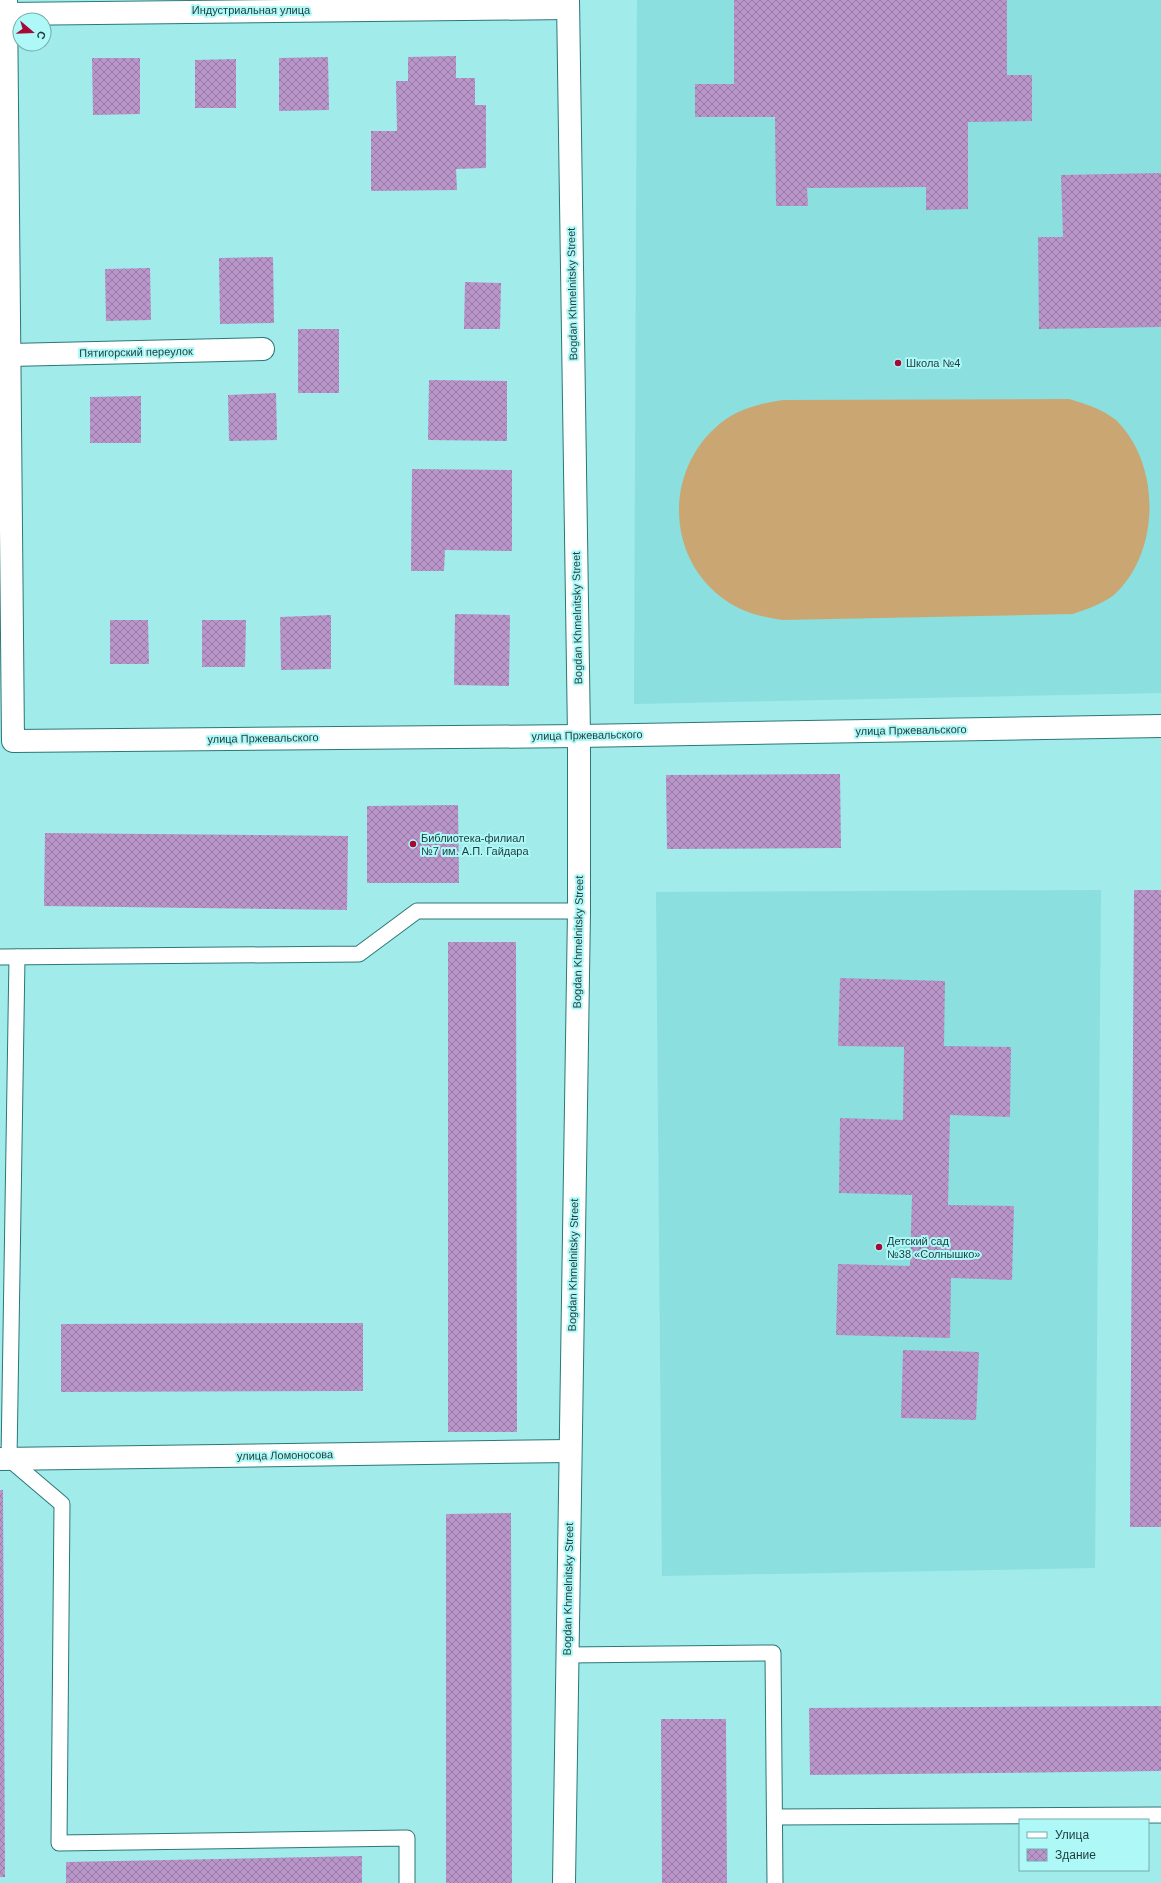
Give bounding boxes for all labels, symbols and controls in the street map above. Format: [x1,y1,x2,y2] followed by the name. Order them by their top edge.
[192,4,311,16] street label: Индустриальная улица
[12,12,52,52] north arrow
[34,30,48,41] text: С
[565,228,579,360] street label: Bogdan Khmelnitsky Street
[79,345,193,359] street label: Пятигорский переулок
[906,357,960,369] place label: Школа №4
[893,358,903,368] marker: Школа №4
[570,552,584,684] street label: Bogdan Khmelnitsky Street
[855,723,967,737] street label: улица Пржевальского
[531,728,643,742] street label: улица Пржевальского
[207,731,319,745] street label: улица Пржевальского
[421,832,529,857] place label: Библиотека-филиал №7 им. А.П. Гайдара
[408,839,418,849] marker: Библиотека-филиал №7 им. А.П. Гайдара
[571,876,585,1008] street label: Bogdan Khmelnitsky Street
[566,1199,580,1331] street label: Bogdan Khmelnitsky Street
[887,1235,980,1260] place label: Детский сад №38 «Солнышко»
[874,1242,884,1252] marker: Детский сад №38 «Солнышко»
[237,1448,334,1462] street label: улица Ломоносова
[561,1523,575,1655] street label: Bogdan Khmelnitsky Street
[1019,1819,1149,1871] legend
[1055,1828,1089,1842] text: Улица
[1055,1848,1096,1862] text: Здание

